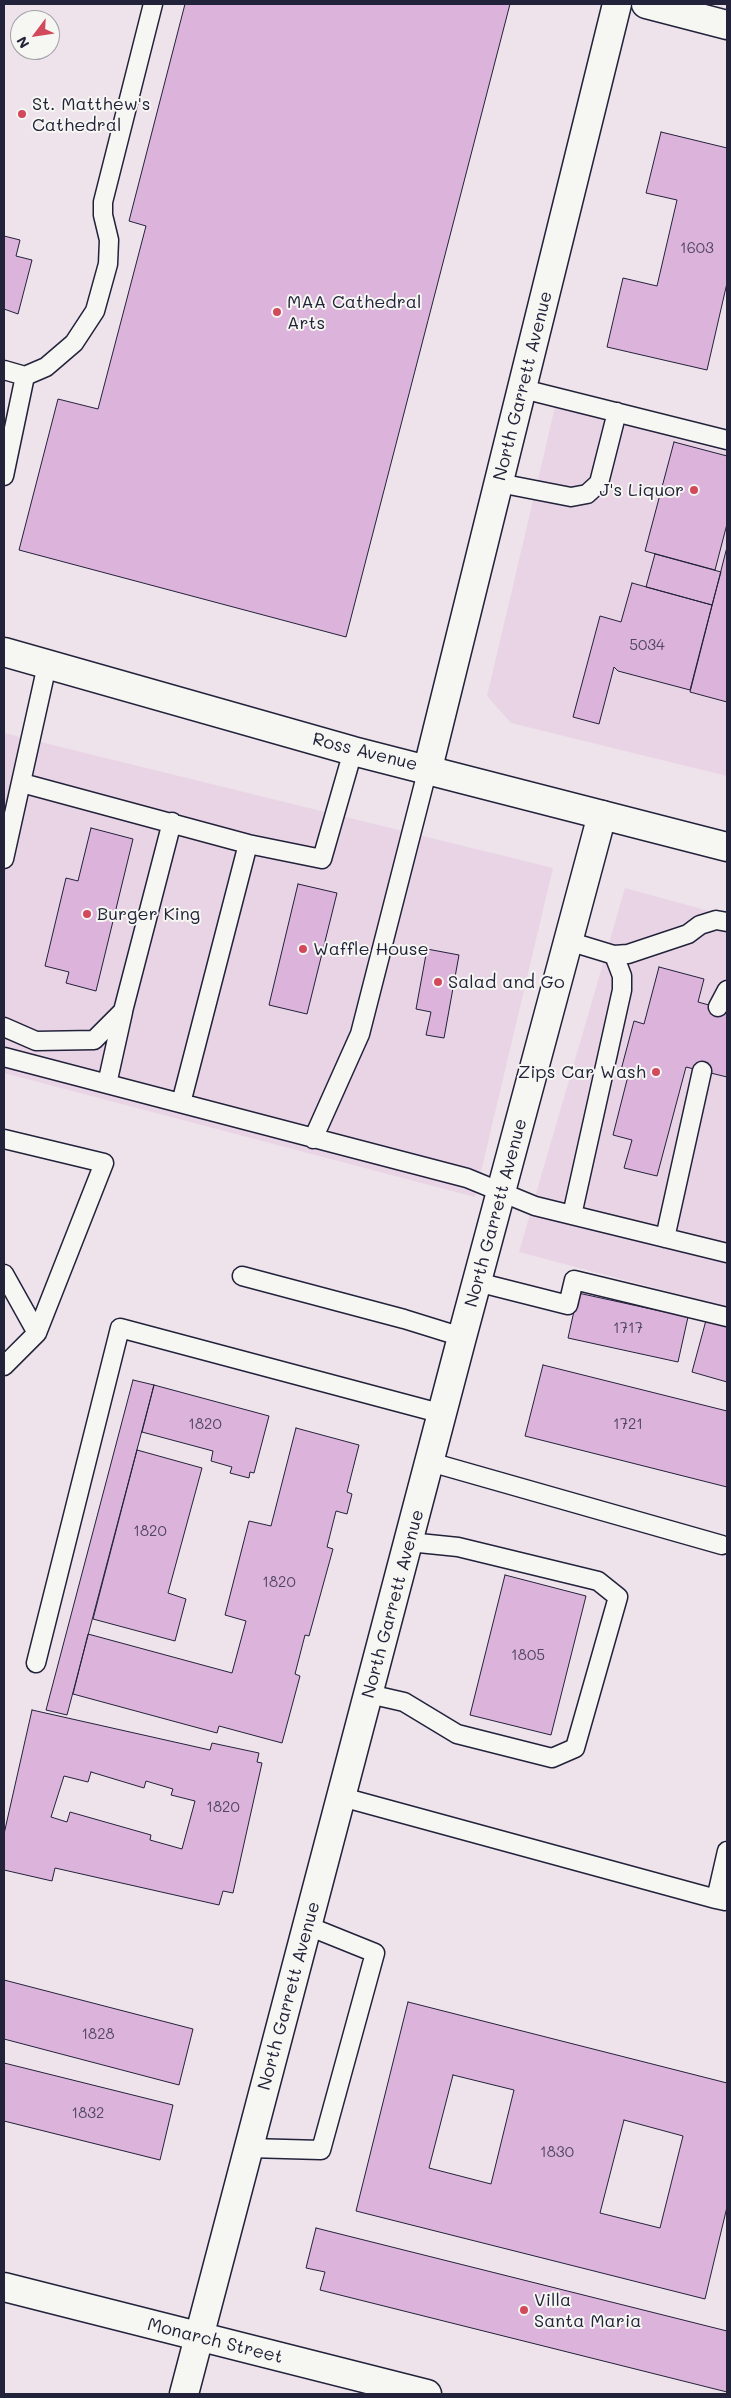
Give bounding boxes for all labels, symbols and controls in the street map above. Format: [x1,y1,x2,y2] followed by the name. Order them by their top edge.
[10,10,60,60] north arrow
[12,33,33,52] text: N
[32,93,151,136] place label: St. Matthew's Cathedral
[16,108,28,120] marker: St. Matthew's Cathedral
[680,239,714,257] house number: 1603
[489,289,557,483] street label: North Garrett Avenue
[287,291,421,334] place label: MAA Cathedral Arts
[271,306,283,318] marker: MAA Cathedral Arts
[600,479,684,501] place label: J's Liquor
[688,484,700,496] marker: J's Liquor
[629,636,665,654] house number: 5034
[310,728,420,776] street label: Ross Avenue
[97,903,200,925] place label: Burger King
[81,908,93,920] marker: Burger King
[313,938,429,960] place label: Waffle House
[297,943,309,955] marker: Waffle House
[448,971,565,993] place label: Salad and Go
[432,976,444,988] marker: Salad and Go
[518,1061,646,1083] place label: Zips Car Wash
[650,1066,662,1078] marker: Zips Car Wash
[460,1116,532,1310] street label: North Garrett Avenue
[613,1319,643,1337] house number: 1717
[188,1415,222,1433] house number: 1820
[613,1415,643,1433] house number: 1721
[357,1507,429,1701] street label: North Garrett Avenue
[133,1522,167,1540] house number: 1820
[262,1573,296,1591] house number: 1820
[511,1646,545,1664] house number: 1805
[206,1798,240,1816] house number: 1820
[253,1899,325,2093] street label: North Garrett Avenue
[81,2025,115,2043] house number: 1828
[72,2104,104,2122] house number: 1832
[540,2143,574,2161] house number: 1830
[534,2289,642,2332] place label: Villa Santa Maria
[518,2304,530,2316] marker: Villa Santa Maria
[145,2314,285,2368] street label: Monarch Street

